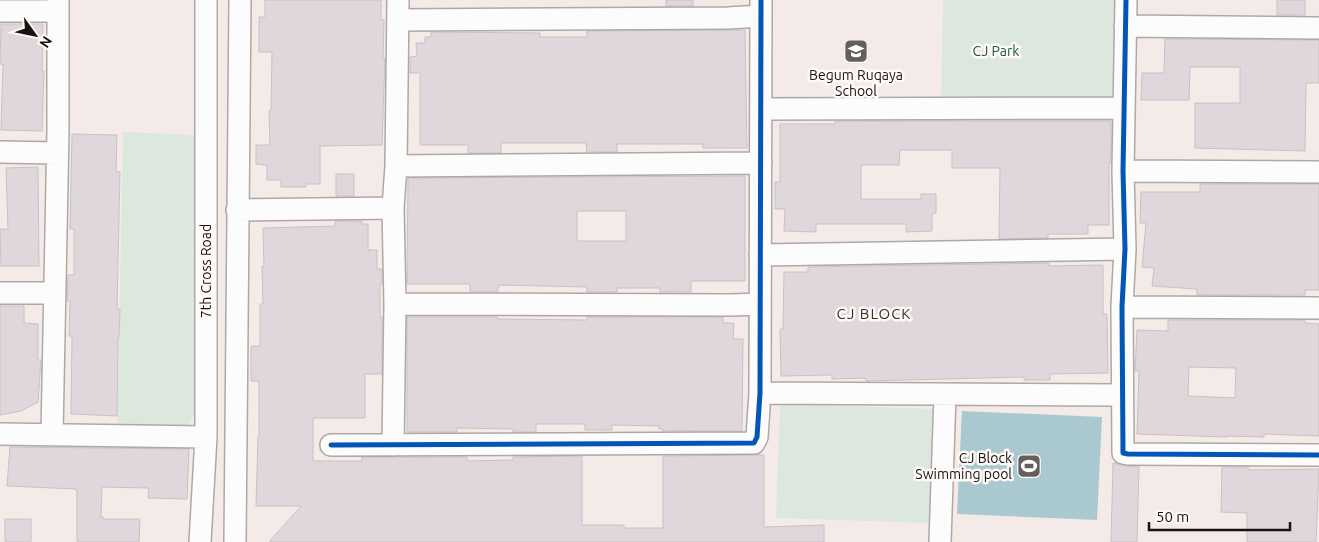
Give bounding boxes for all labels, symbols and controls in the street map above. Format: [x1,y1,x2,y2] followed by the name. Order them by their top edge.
[10,10,60,60] north arrow
[36,33,55,51] text: N
[843,38,869,64] school or university icon: Begum Ruqaya School
[973,43,1019,59] park label: CJ Park
[809,67,903,99] place label: Begum Ruqaya School
[198,224,214,318] street label: 7th Cross Road
[836,305,912,322] district label: CJ BLOCK
[915,450,1012,482] place label: CJ Block Swimming pool
[1016,453,1042,479] sports icon: CJ Block Swimming pool
[1149,500,1290,532] scale bar
[1156,508,1189,525] text: 50 m

